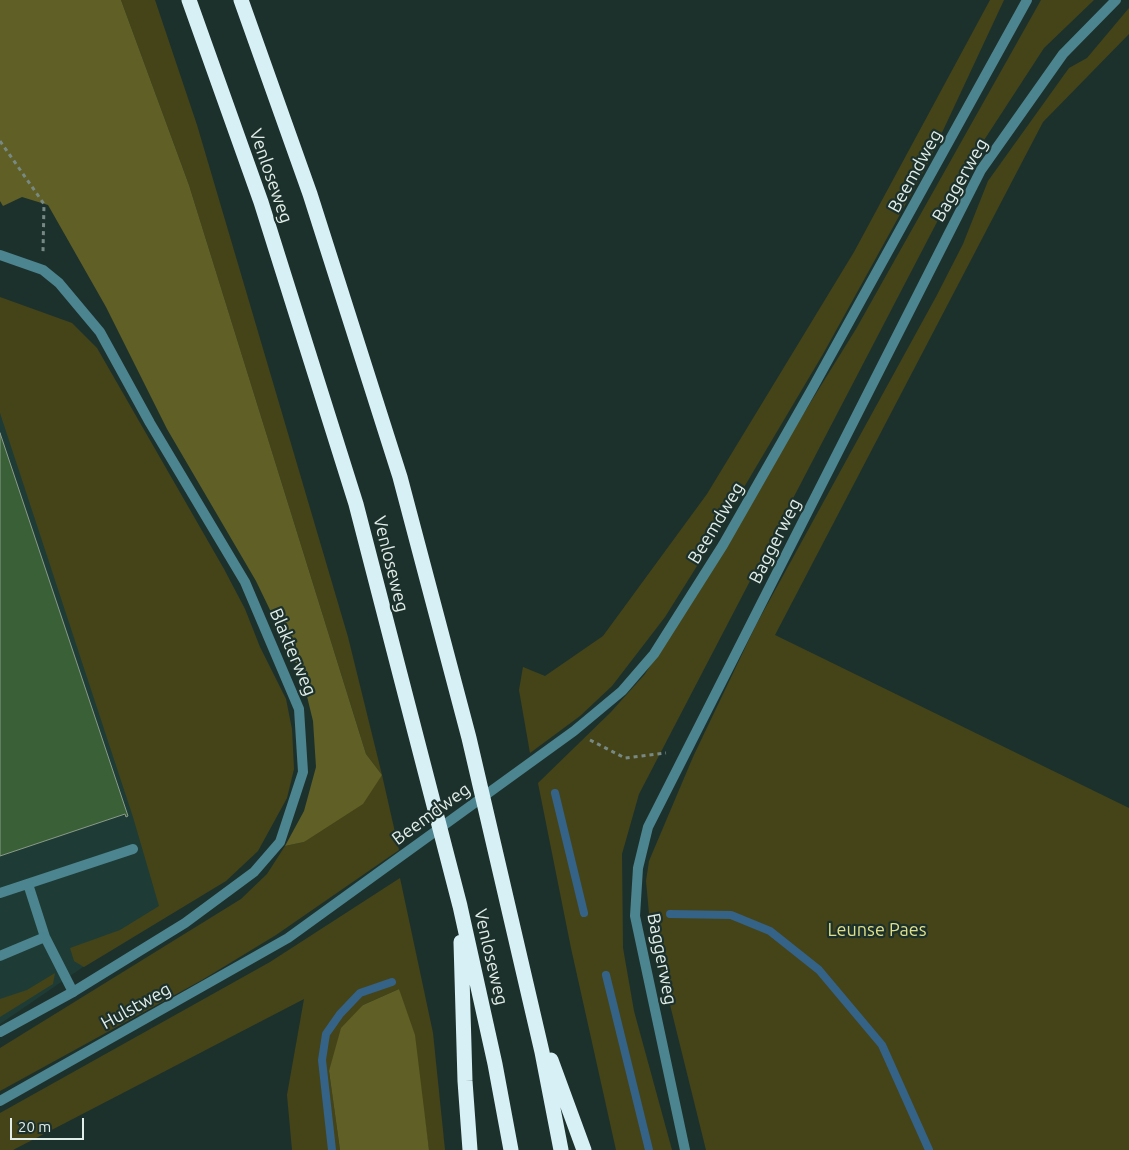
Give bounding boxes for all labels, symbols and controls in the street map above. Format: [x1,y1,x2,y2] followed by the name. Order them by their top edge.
[245,126,297,226] street label: Venloseweg
[883,126,947,216] street label: Beemdweg
[927,134,993,226] street label: Baggerweg
[683,478,749,568] street label: Beemdweg
[744,495,806,587] street label: Baggerweg
[369,514,413,614] street label: Venloseweg
[265,605,321,699] street label: Blakterweg
[388,778,474,850] street label: Beemdweg
[469,907,513,1007] street label: Venloseweg
[643,911,681,1007] street label: Baggerweg
[827,919,927,941] park label: Leunse Paes
[97,978,175,1034] street label: Hulstweg
[12,1108,86,1140] scale bar
[18,1118,51,1135] text: 20 m

